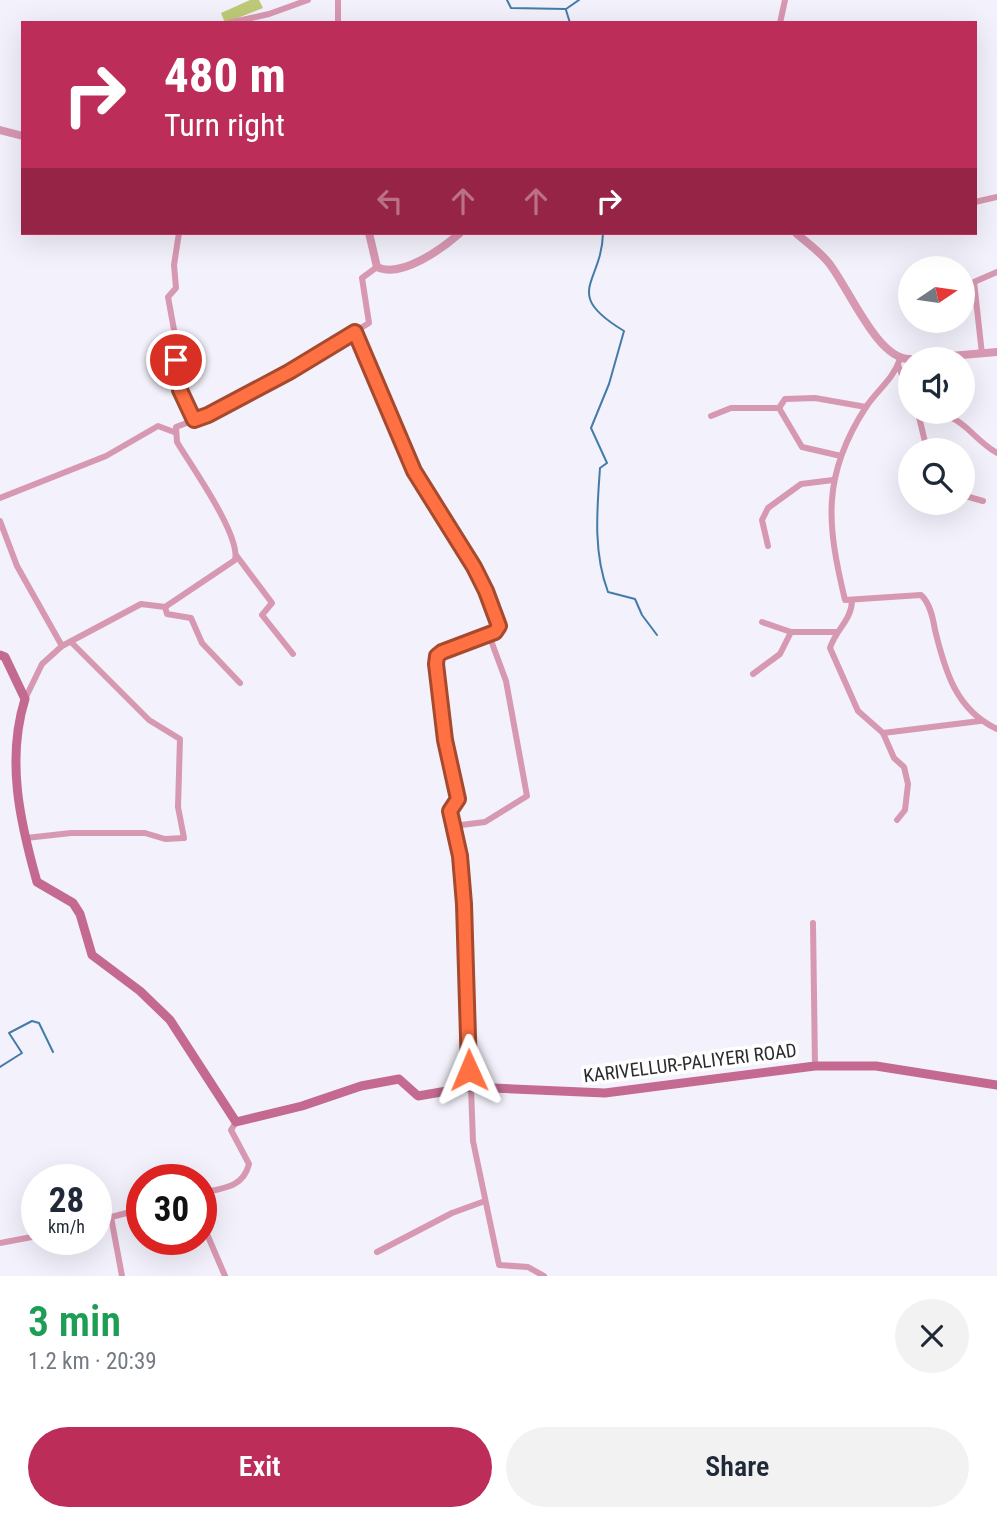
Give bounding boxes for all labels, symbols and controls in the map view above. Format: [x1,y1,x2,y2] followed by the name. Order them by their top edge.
[164,47,286,104] text: 480 m
[49,49,140,140] icon: right
[164,106,285,144] text: Turn right
[371,182,409,220] icon: left
[444,182,482,220] icon: ahead
[517,182,555,220] icon: ahead
[590,182,628,220] icon: right
[898,256,975,332] north arrow
[898,256,975,515] map controls
[146,330,206,390] pin
[157,341,195,379] icon: arrive
[898,347,975,424] button: sound
[898,438,975,515] button: search
[432,1033,506,1107] position arrow
[582,1038,798,1088] street label: KARIVELLUR-PALIYERI ROAD
[126,1164,217,1255] speed limit sign: 30
[49,1180,84,1221] text: 28
[48,1216,85,1237] text: km/h
[28,1297,121,1346] text: 3 min
[895,1299,969,1373] button: close
[28,1348,157,1375] text: 1.2 km · 20:39
[28,1427,492,1507] button: Exit
[506,1427,969,1507] button: Share

